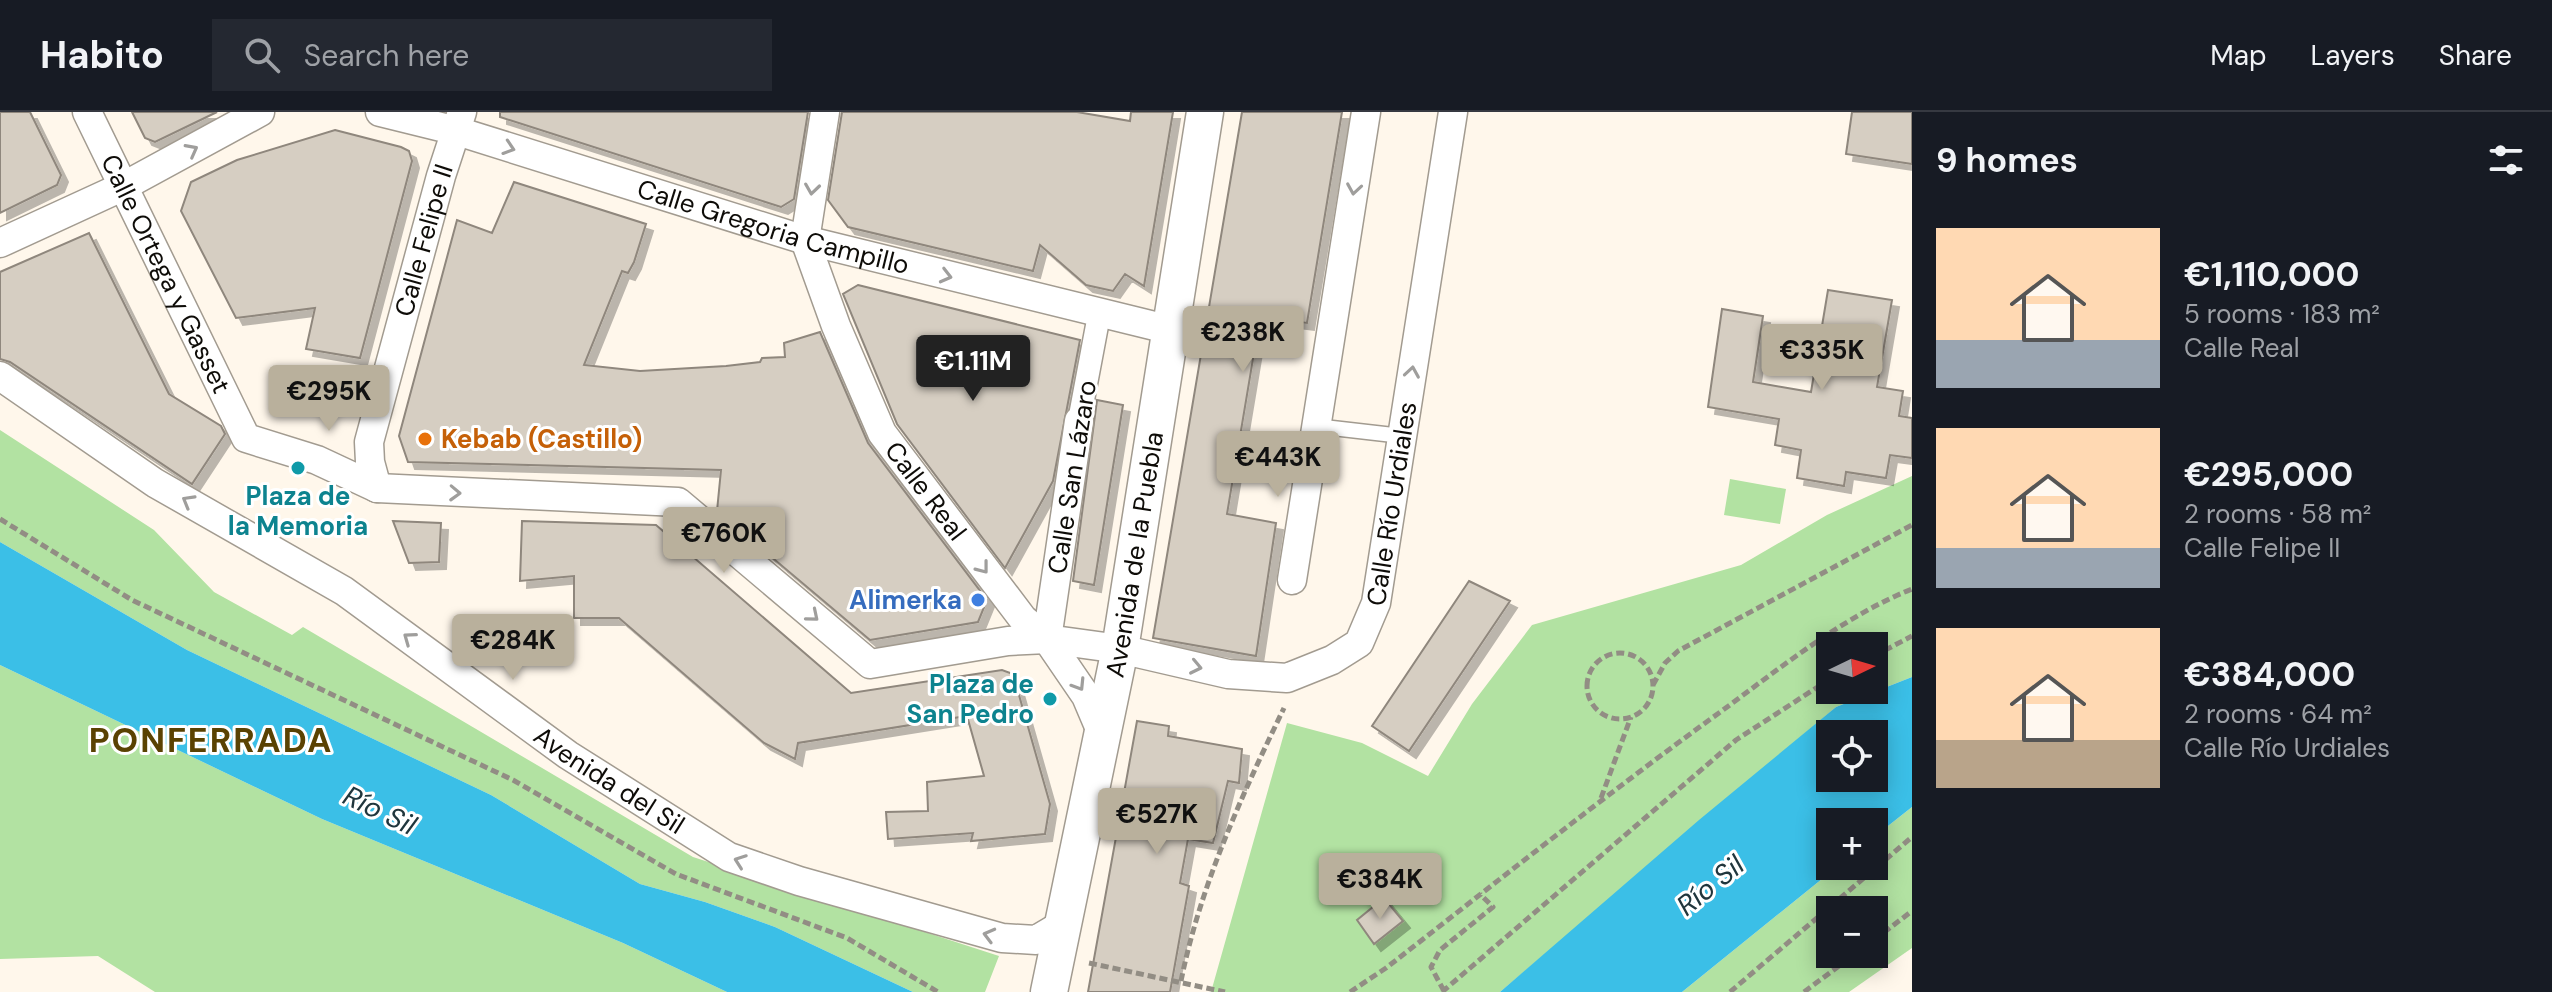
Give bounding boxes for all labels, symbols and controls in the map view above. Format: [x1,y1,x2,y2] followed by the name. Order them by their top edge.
[212,19,772,91] search box
[40,30,164,80] text: Habito
[240,33,284,77] icon: search
[304,36,469,75] text: Search here
[2210,37,2267,74] text: Map
[2311,37,2395,74] text: Layers
[2439,37,2512,74] text: Share
[1936,138,2078,183] text: 9 homes
[2484,138,2528,182] icon: filters
[501,139,515,155] one-way arrow
[184,144,199,159] one-way arrow
[93,149,239,399] street label: Calle Ortega y Gasset
[387,160,461,320] street label: Calle Felipe II
[633,172,913,282] street label: Calle Gregoria Campillo
[804,182,821,196] one-way arrow
[1346,182,1363,196] one-way arrow
[2184,252,2359,297] text: €1,110,000
[2000,260,2096,356] icon: home
[939,267,953,284] one-way arrow
[2184,297,2380,331] text: 5 rooms · 183 m²
[1187,306,1299,374] pin: €238K
[1201,315,1285,349] text: €238K
[1766,324,1878,392] pin: €335K
[2184,331,2299,365] text: Calle Real
[1779,333,1865,367] text: €335K
[908,335,1038,403] pin: €1.11M
[934,344,1012,378] text: €1.11M
[273,365,385,433] pin: €295K
[1403,365,1420,379] one-way arrow
[286,374,372,408] text: €295K
[1040,378,1104,576] street label: Calle San Lázaro
[1359,399,1424,608] street label: Calle Río Urdiales
[441,422,642,456] place label: Kebab (Castillo)
[1098,429,1171,680] street label: Avenida de la Puebla
[416,430,434,448] marker: Kebab (Castillo)
[1222,431,1334,499] pin: €443K
[877,435,974,547] street label: Calle Real
[1235,440,1322,474] text: €443K
[2184,452,2353,497] text: €295,000
[289,459,307,477] marker: Plaza de la Memoria
[2000,460,2096,556] icon: home
[228,479,368,543] place label: Plaza de la Memoria
[449,484,462,501] one-way arrow
[182,495,197,511] one-way arrow
[2184,497,2371,531] text: 2 rooms · 58 m²
[668,507,780,575] pin: €760K
[681,516,767,550] text: €760K
[2184,531,2340,565] text: Calle Felipe II
[974,559,988,574] one-way arrow
[849,583,962,617] place label: Alimerka
[969,591,987,609] marker: Alimerka
[804,606,818,621] one-way arrow
[457,614,569,682] pin: €284K
[470,623,556,657] text: €284K
[1816,632,1888,704] north arrow
[1816,632,1888,968] map controls
[403,633,418,648] one-way arrow
[2184,652,2355,697] text: €384,000
[1188,658,1202,675] one-way arrow
[2000,660,2096,756] icon: home
[907,667,1034,731] place label: Plaza de San Pedro
[1069,676,1085,691] one-way arrow
[1041,690,1059,708] marker: Plaza de San Pedro
[2184,697,2372,731] text: 2 rooms · 64 m²
[89,718,333,763] district label: PONFERRADA
[527,719,691,842] street label: Avenida del Sil
[1816,720,1888,792] button: locate
[2184,731,2390,765] text: Calle Río Urdiales
[337,777,423,844] water label: Río Sil
[1101,788,1213,856] pin: €527K
[1116,797,1198,831] text: €527K
[1816,808,1888,880] button: +
[1669,846,1752,924] water label: Río Sil
[1324,853,1436,921] pin: €384K
[734,854,748,871] one-way arrow
[1337,862,1423,896] text: €384K
[1816,896,1888,968] button: −
[983,928,997,944] one-way arrow

